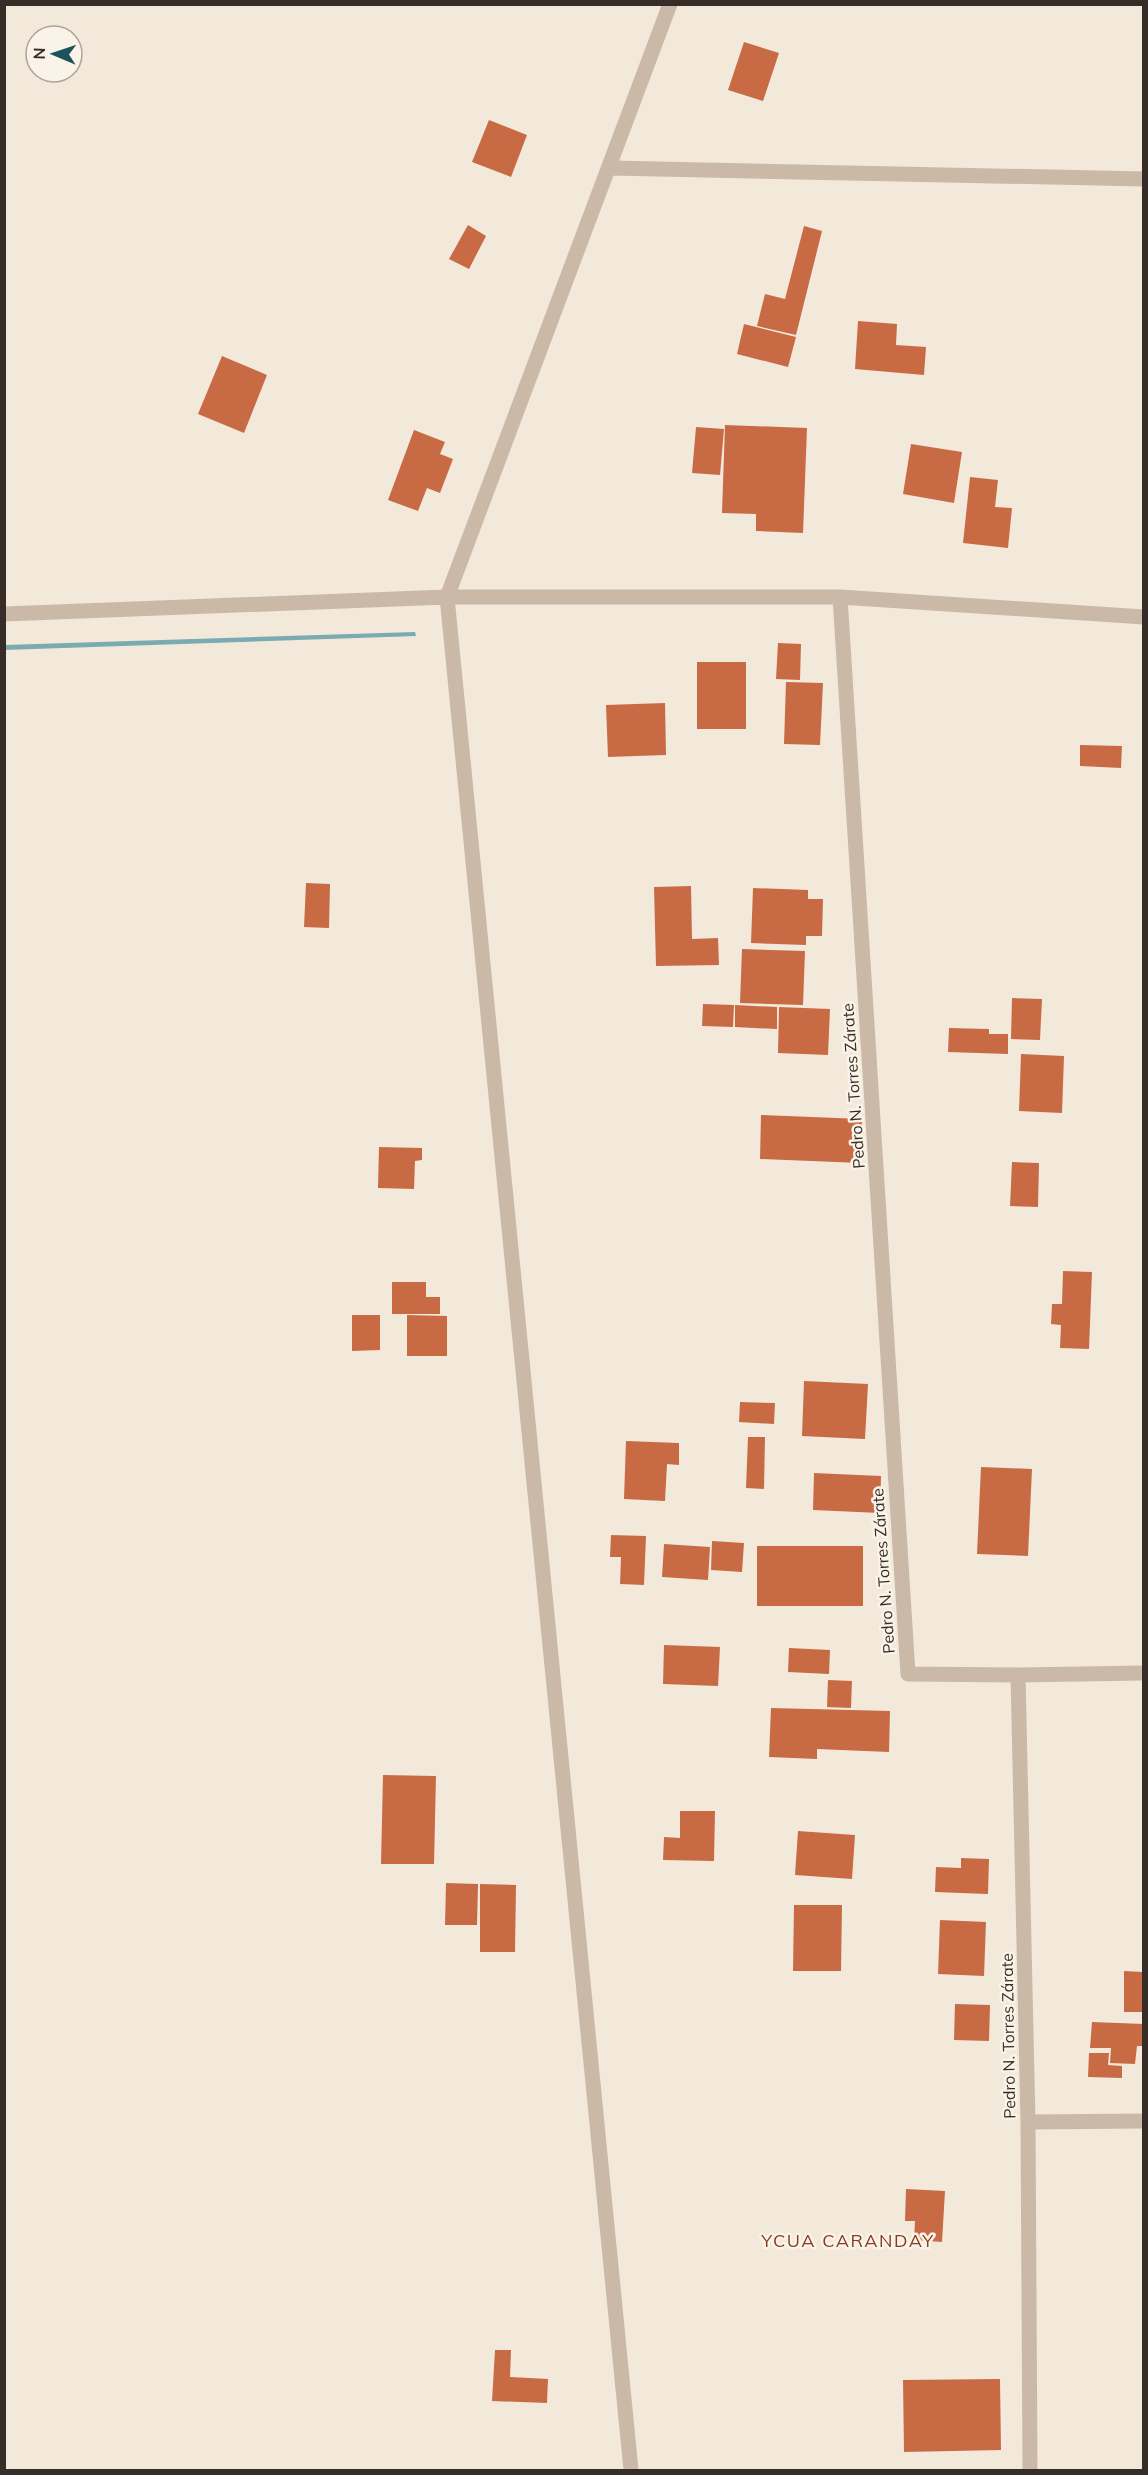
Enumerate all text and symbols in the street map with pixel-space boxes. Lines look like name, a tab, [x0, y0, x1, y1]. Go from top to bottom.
north arrow	[24, 24, 84, 84]
text: N	[29, 47, 49, 60]
street label: Pedro N. Torres Zárate	[837, 1003, 869, 1169]
street label: Pedro N. Torres Zárate	[867, 1488, 899, 1654]
street label: Pedro N. Torres Zárate	[997, 1953, 1019, 2119]
district label: YCUA CARANDAY	[760, 2229, 935, 2252]

